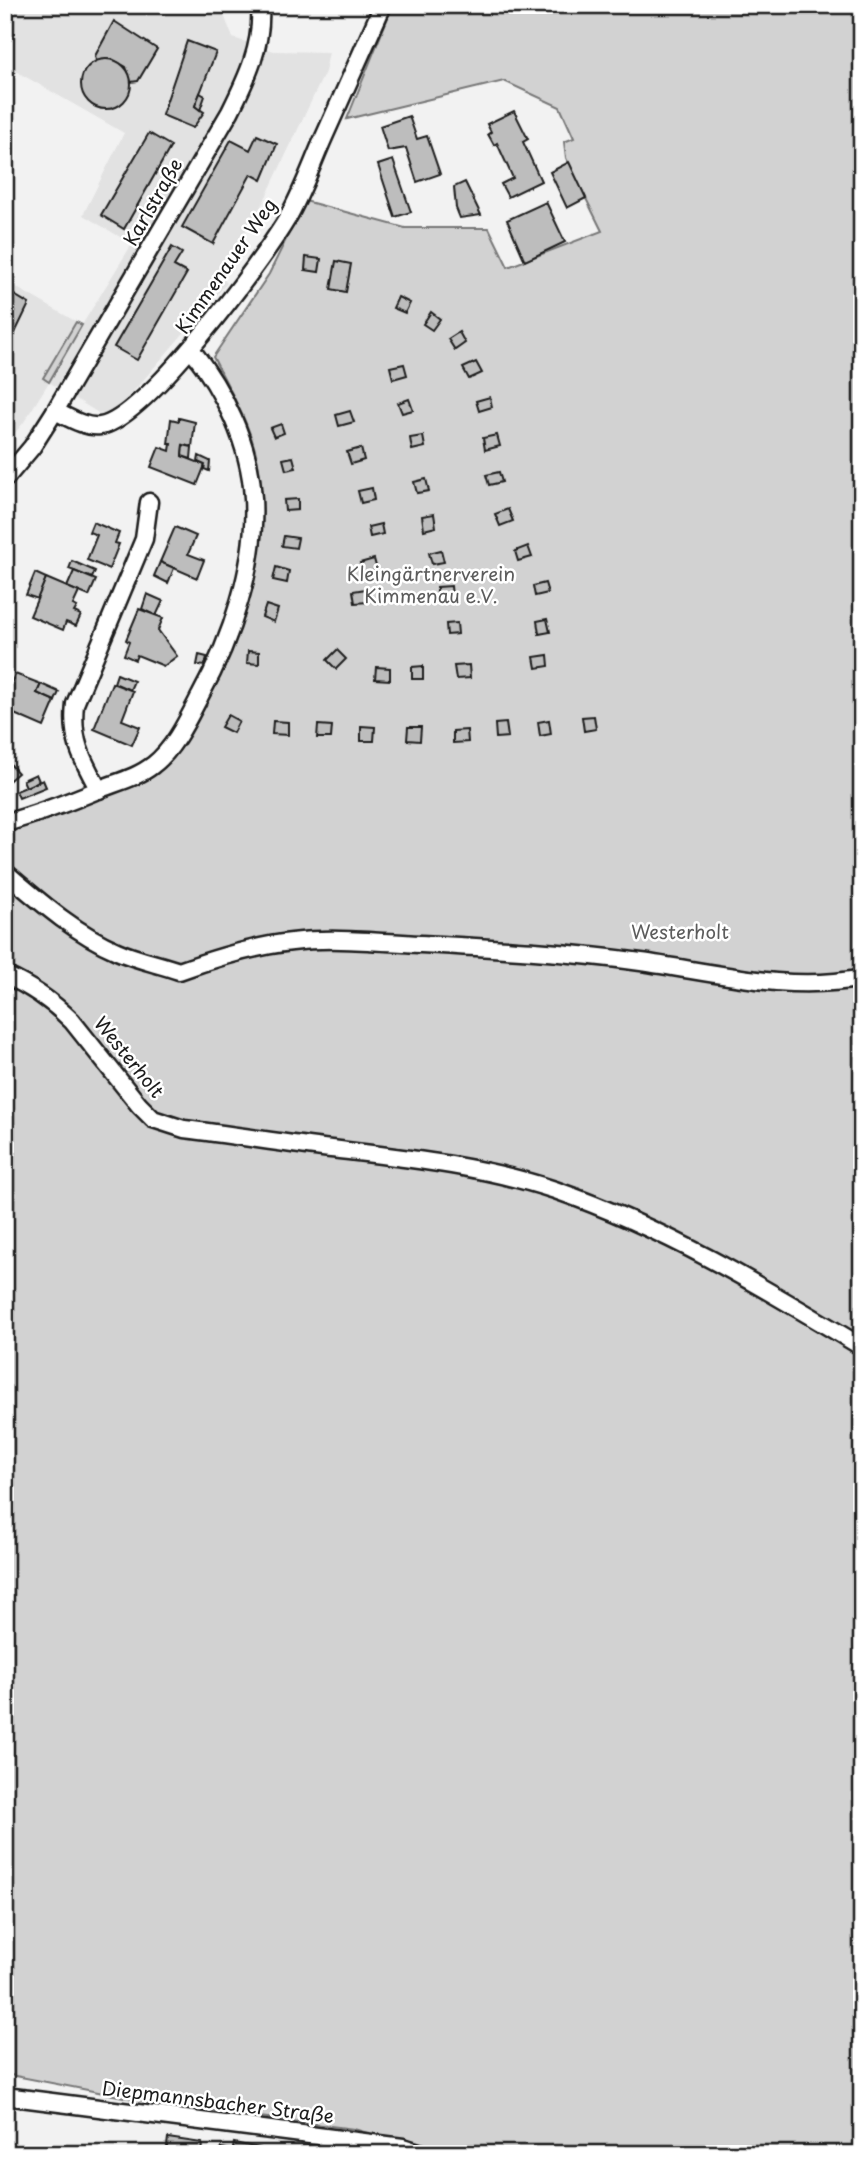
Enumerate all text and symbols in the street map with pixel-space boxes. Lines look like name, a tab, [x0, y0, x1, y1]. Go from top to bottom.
street label: Karlstraße	[116, 152, 189, 251]
street label: Kimmenauer Weg	[168, 192, 283, 339]
park label: Kleingärtnerverein Kimmenau e.V.	[347, 559, 515, 609]
park label: Westerholt	[631, 917, 729, 945]
street label: Westerholt	[88, 1010, 172, 1103]
street label: Diepmannsbacher Straße	[101, 2073, 336, 2129]

